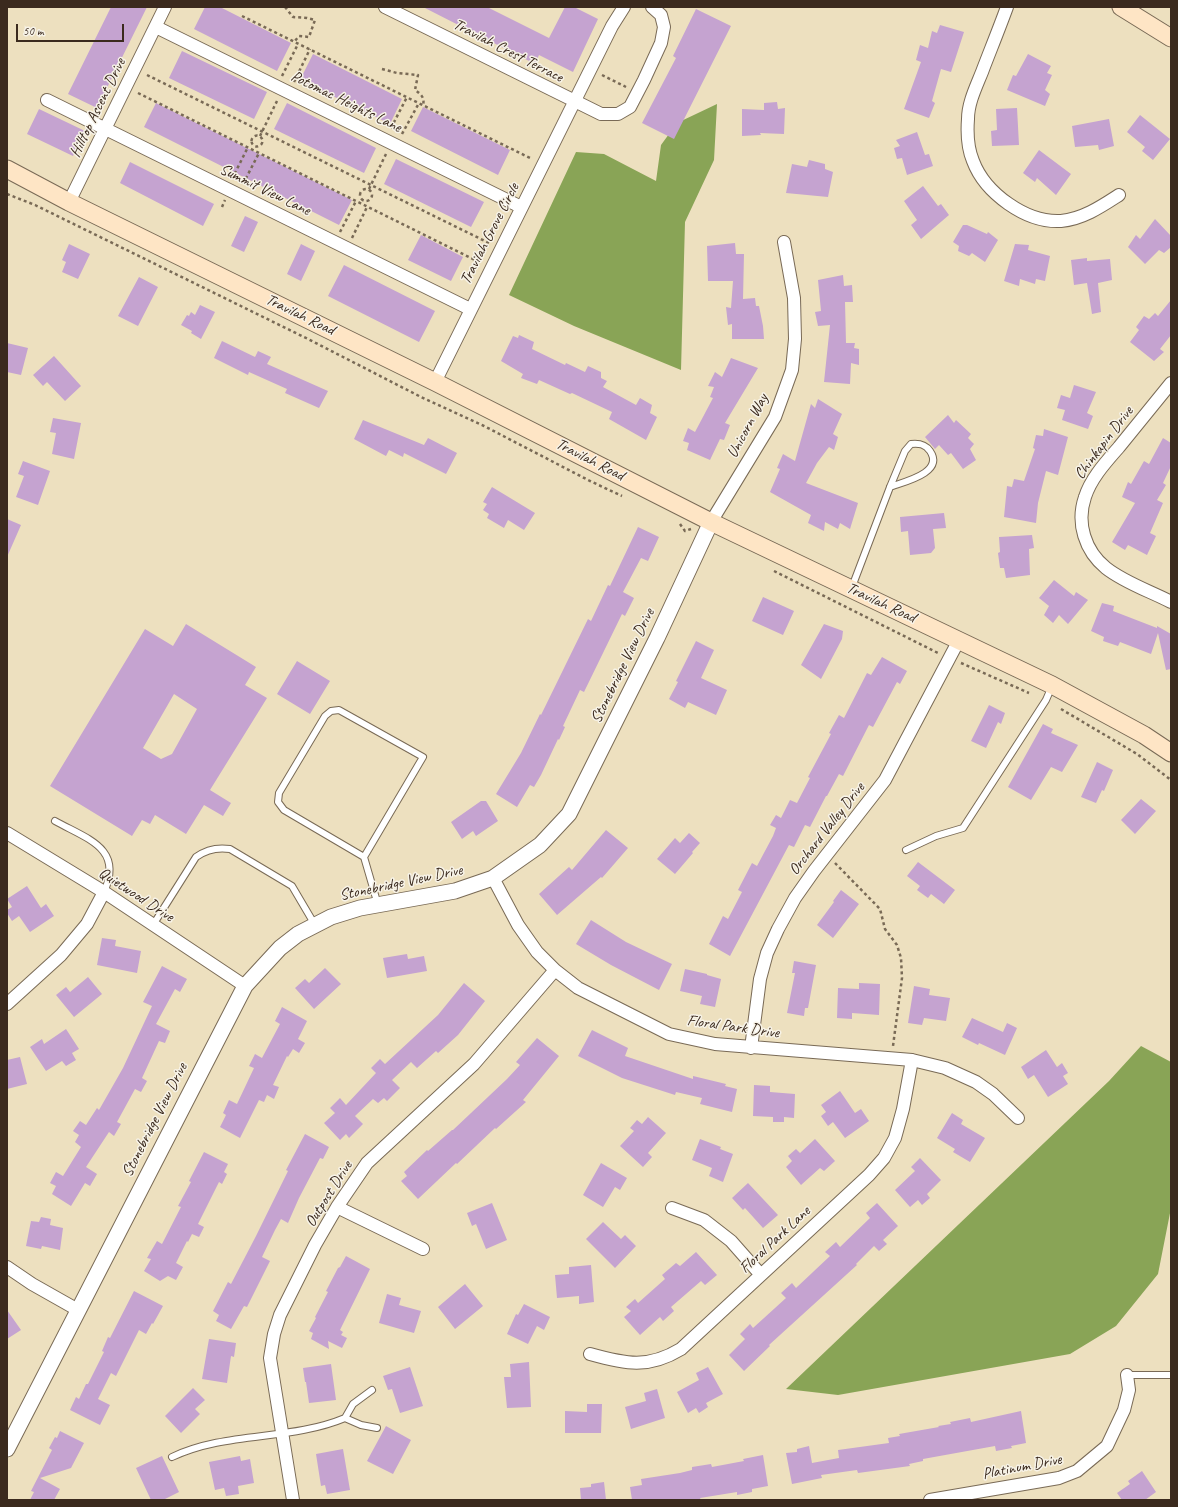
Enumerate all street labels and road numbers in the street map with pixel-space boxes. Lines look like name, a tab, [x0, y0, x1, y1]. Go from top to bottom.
street label: Travilah Crest Terrace	[450, 15, 566, 87]
street label: Hilltop Ascent Drive	[66, 55, 130, 161]
street label: Potomac Heights Lane	[288, 67, 404, 137]
street label: Summit View Lane	[216, 160, 314, 220]
street label: Travilah Grove Circle	[456, 180, 524, 288]
street label: Travilah Road	[262, 290, 338, 340]
street label: Unicorn Way	[723, 391, 773, 461]
street label: Chinkapin Drive	[1070, 403, 1138, 483]
street label: Travilah Road	[553, 435, 627, 485]
street label: Travilah Road	[843, 579, 919, 627]
street label: Stonebridge View Drive	[587, 606, 659, 726]
street label: Orchard Valley Drive	[785, 779, 869, 879]
street label: Stonebridge View Drive	[338, 861, 464, 905]
street label: Quietwood Drive	[95, 864, 177, 926]
street label: Floral Park Drive	[686, 1011, 780, 1043]
street label: Stonebridge View Drive	[118, 1060, 192, 1180]
street label: Outpost Drive	[301, 1157, 357, 1231]
street label: Floral Park Lane	[735, 1202, 815, 1278]
street label: Platinum Drive	[981, 1450, 1063, 1484]

